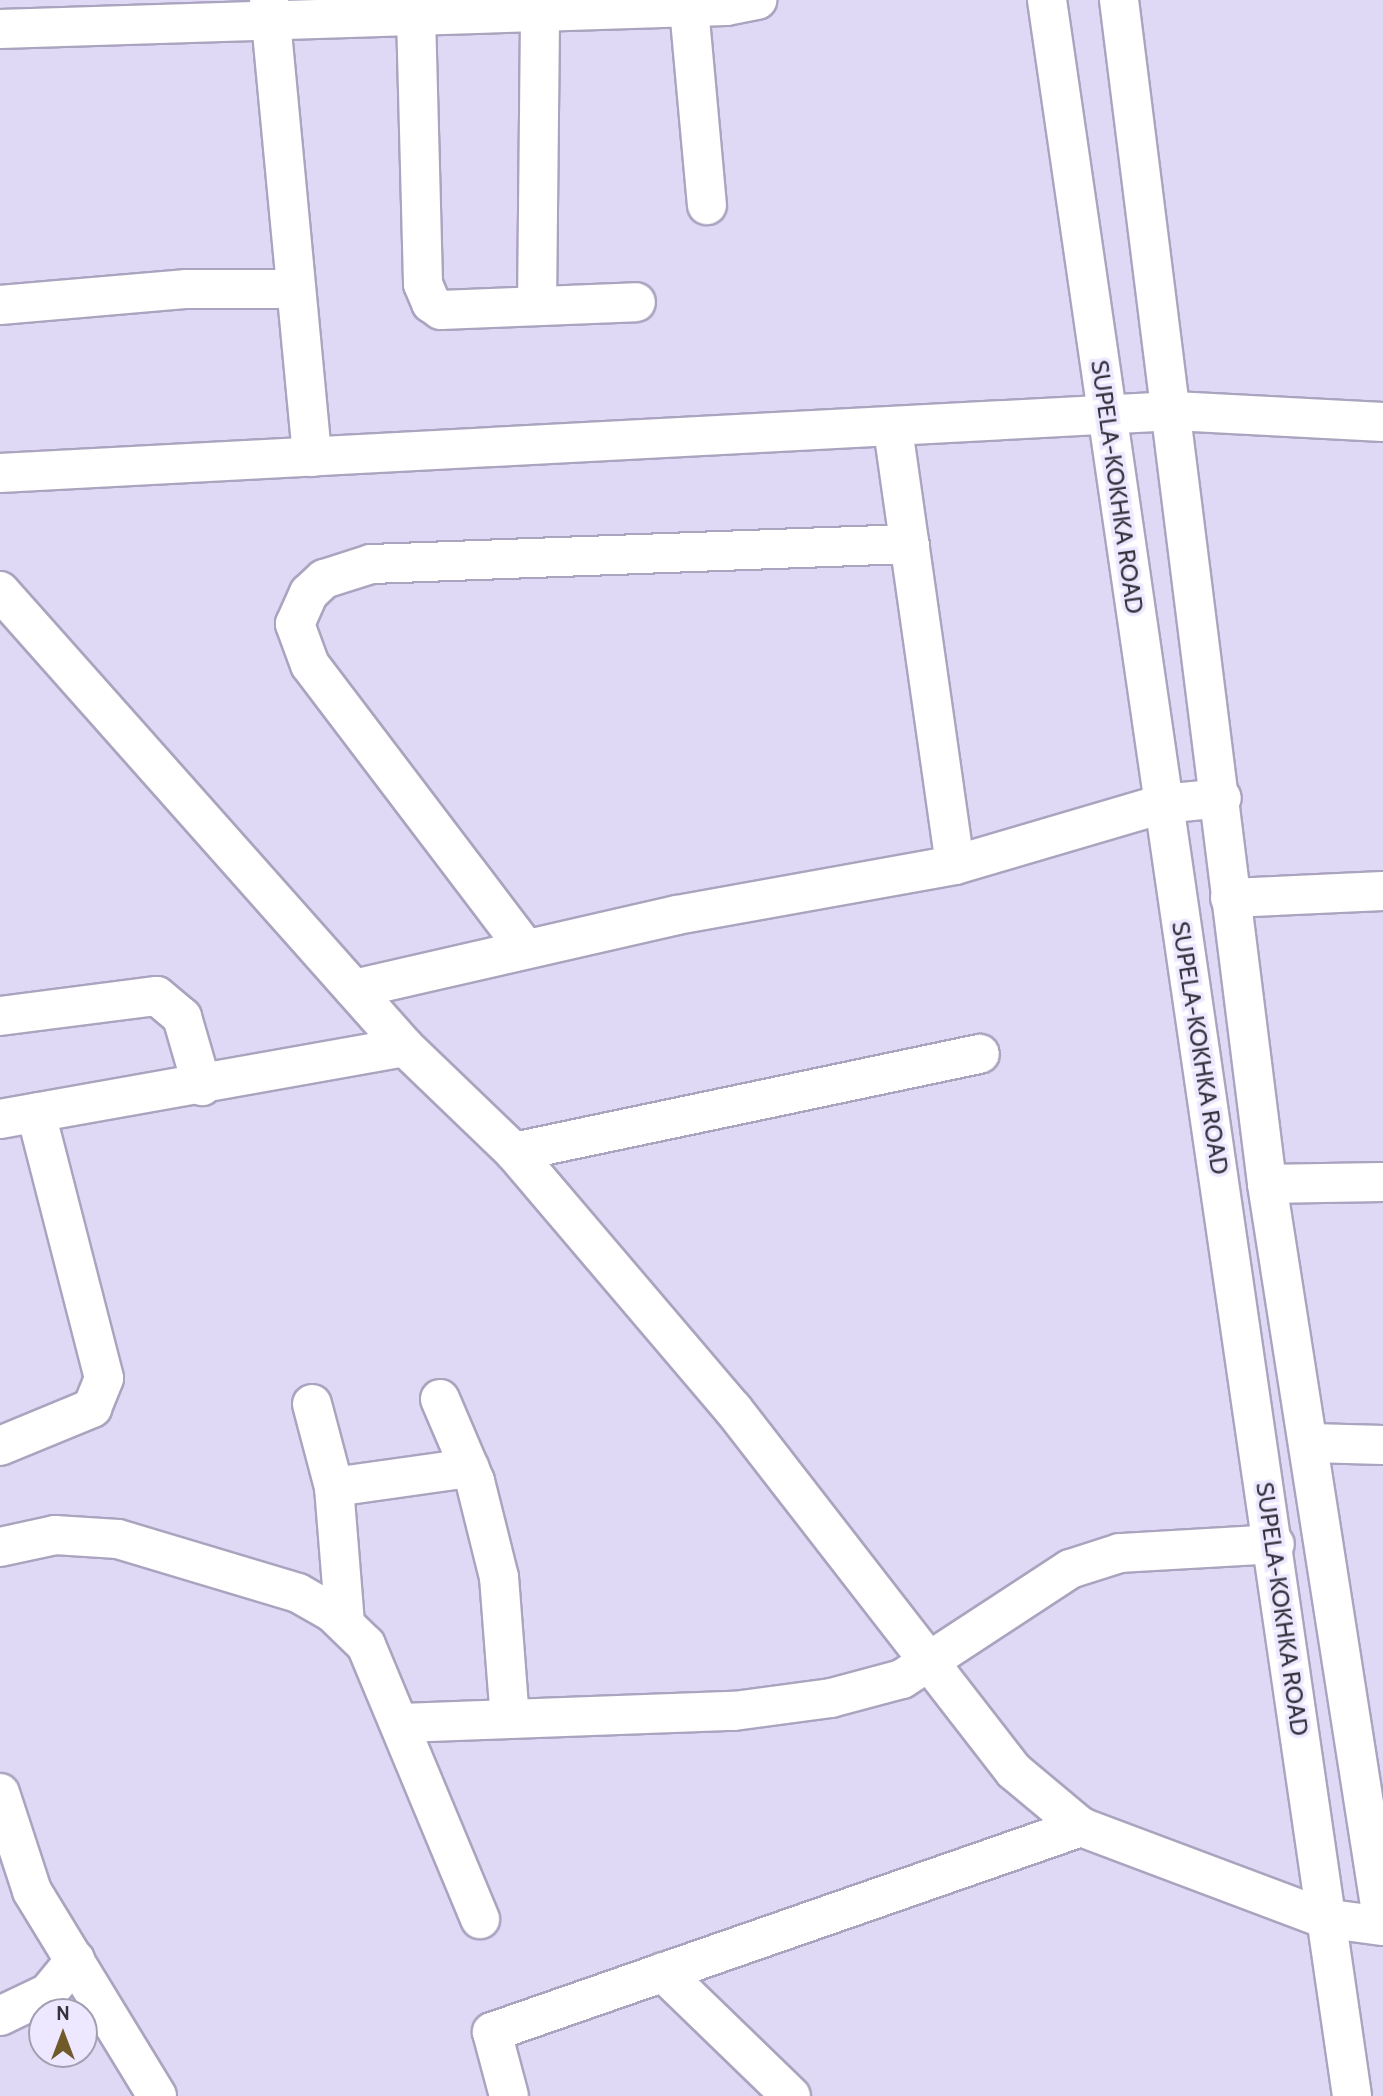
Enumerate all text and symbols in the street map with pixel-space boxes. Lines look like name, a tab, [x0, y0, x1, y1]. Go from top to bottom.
street label: SUPELA-KOKHKA ROAD	[1085, 358, 1149, 616]
street label: SUPELA-KOKHKA ROAD	[1166, 919, 1234, 1177]
street label: SUPELA-KOKHKA ROAD	[1250, 1480, 1314, 1738]
north arrow	[28, 1998, 98, 2068]
text: N	[56, 2002, 70, 2025]

